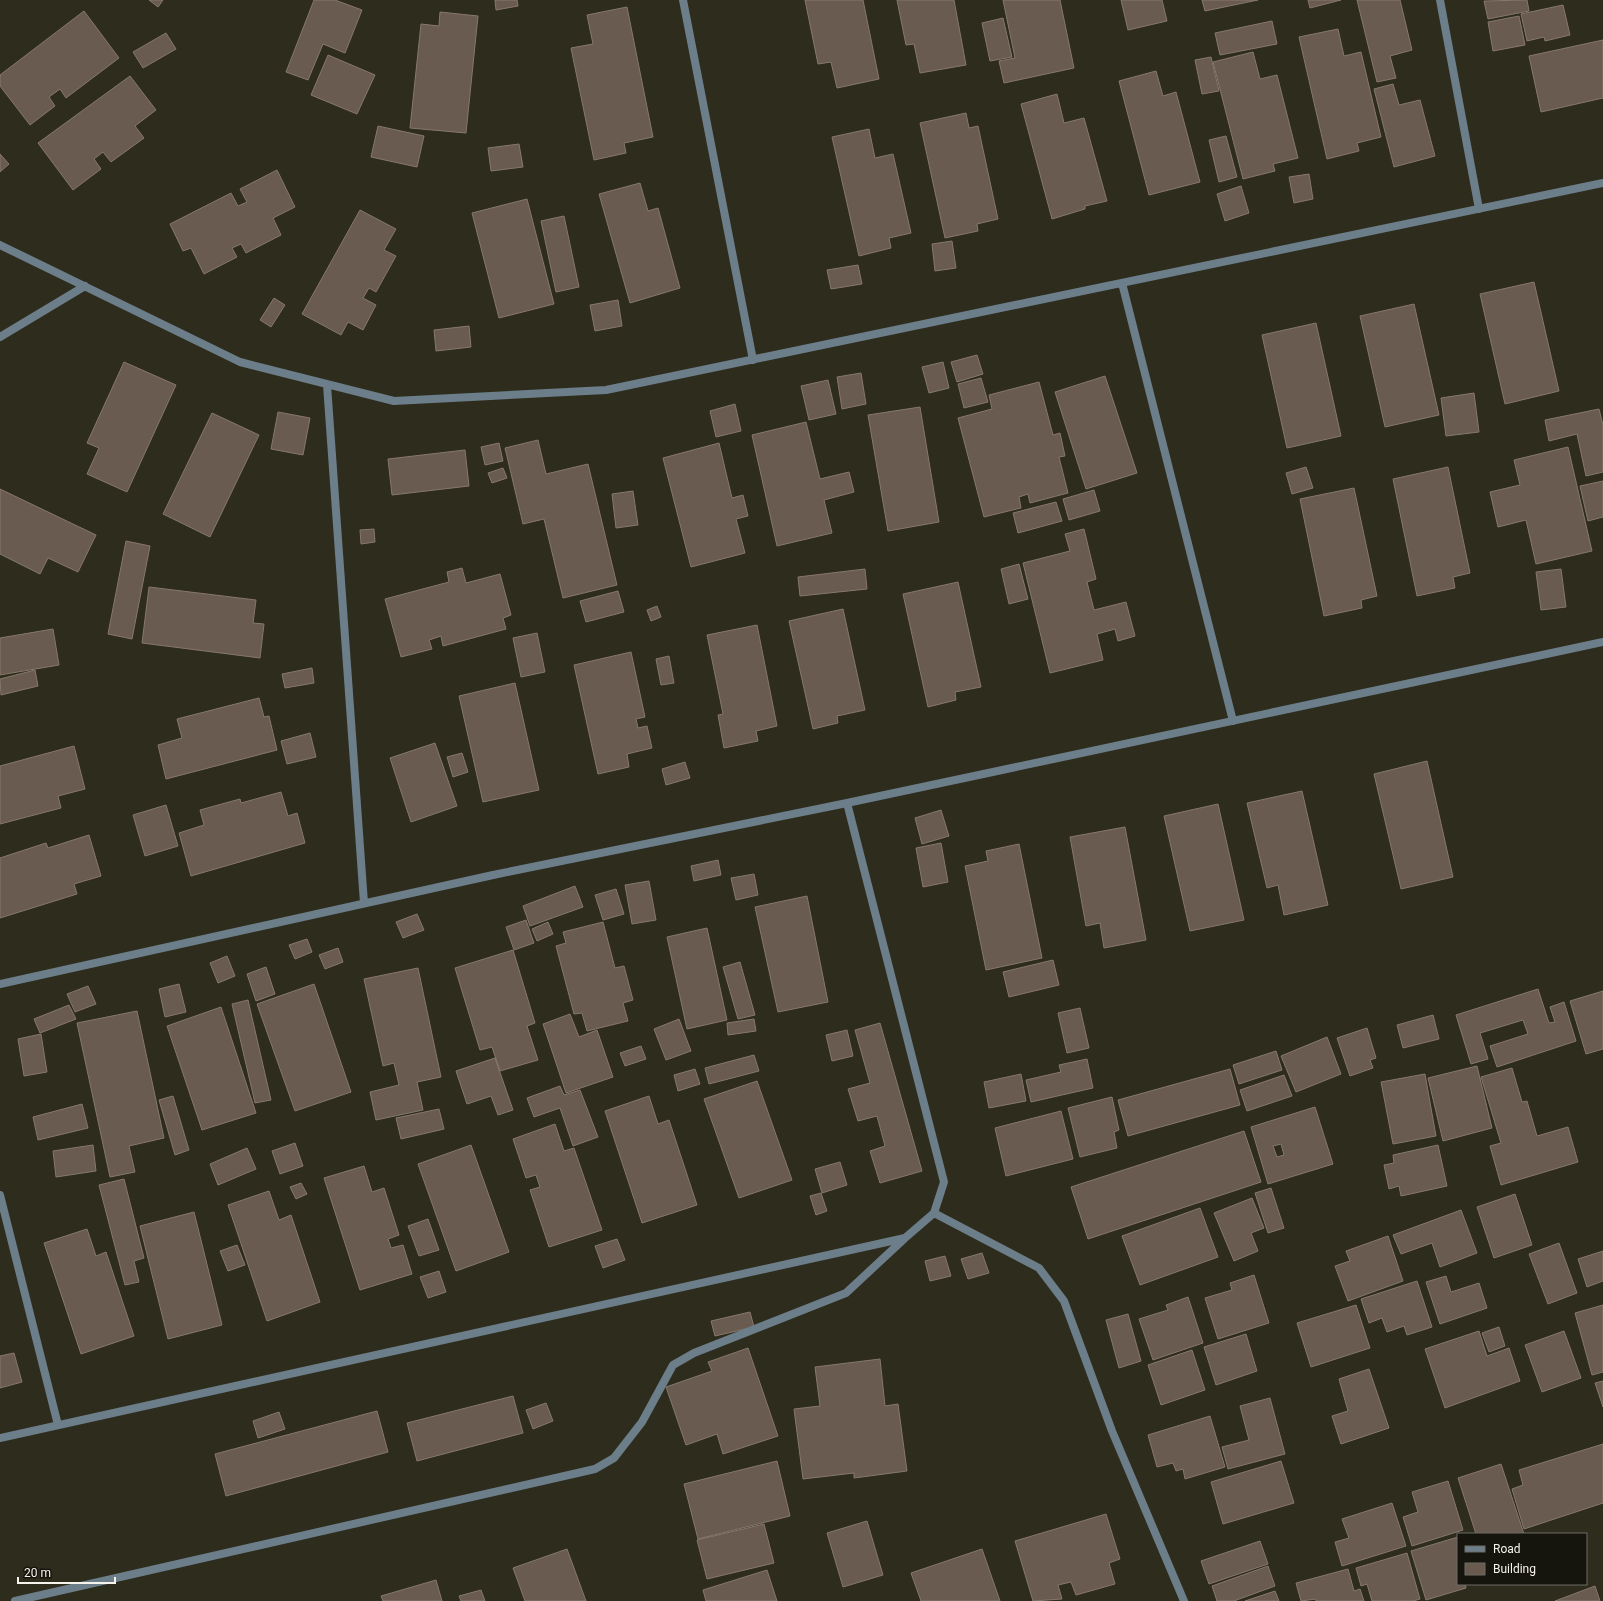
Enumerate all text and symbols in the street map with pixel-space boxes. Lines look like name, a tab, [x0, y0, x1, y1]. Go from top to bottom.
legend	[1457, 1533, 1587, 1585]
text: Road	[1493, 1542, 1521, 1556]
scale bar	[18, 1559, 115, 1585]
text: Building	[1493, 1562, 1536, 1576]
text: 20 m	[24, 1566, 51, 1580]

